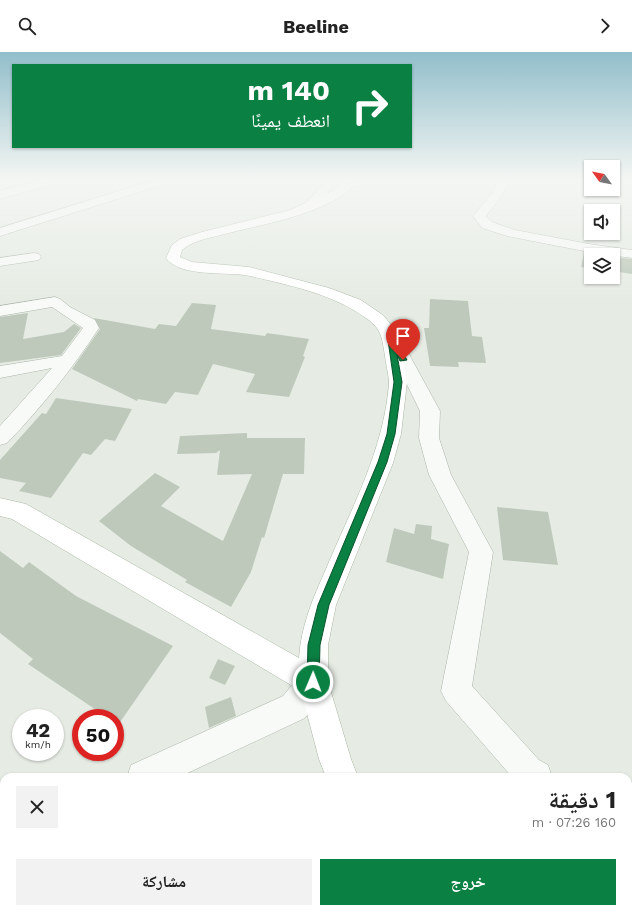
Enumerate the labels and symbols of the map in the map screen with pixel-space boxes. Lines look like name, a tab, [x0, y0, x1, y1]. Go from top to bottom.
north arrow	[584, 160, 620, 196]
pin	[386, 319, 420, 360]
position arrow	[292, 661, 334, 703]
speed limit sign: 50	[72, 709, 124, 761]

